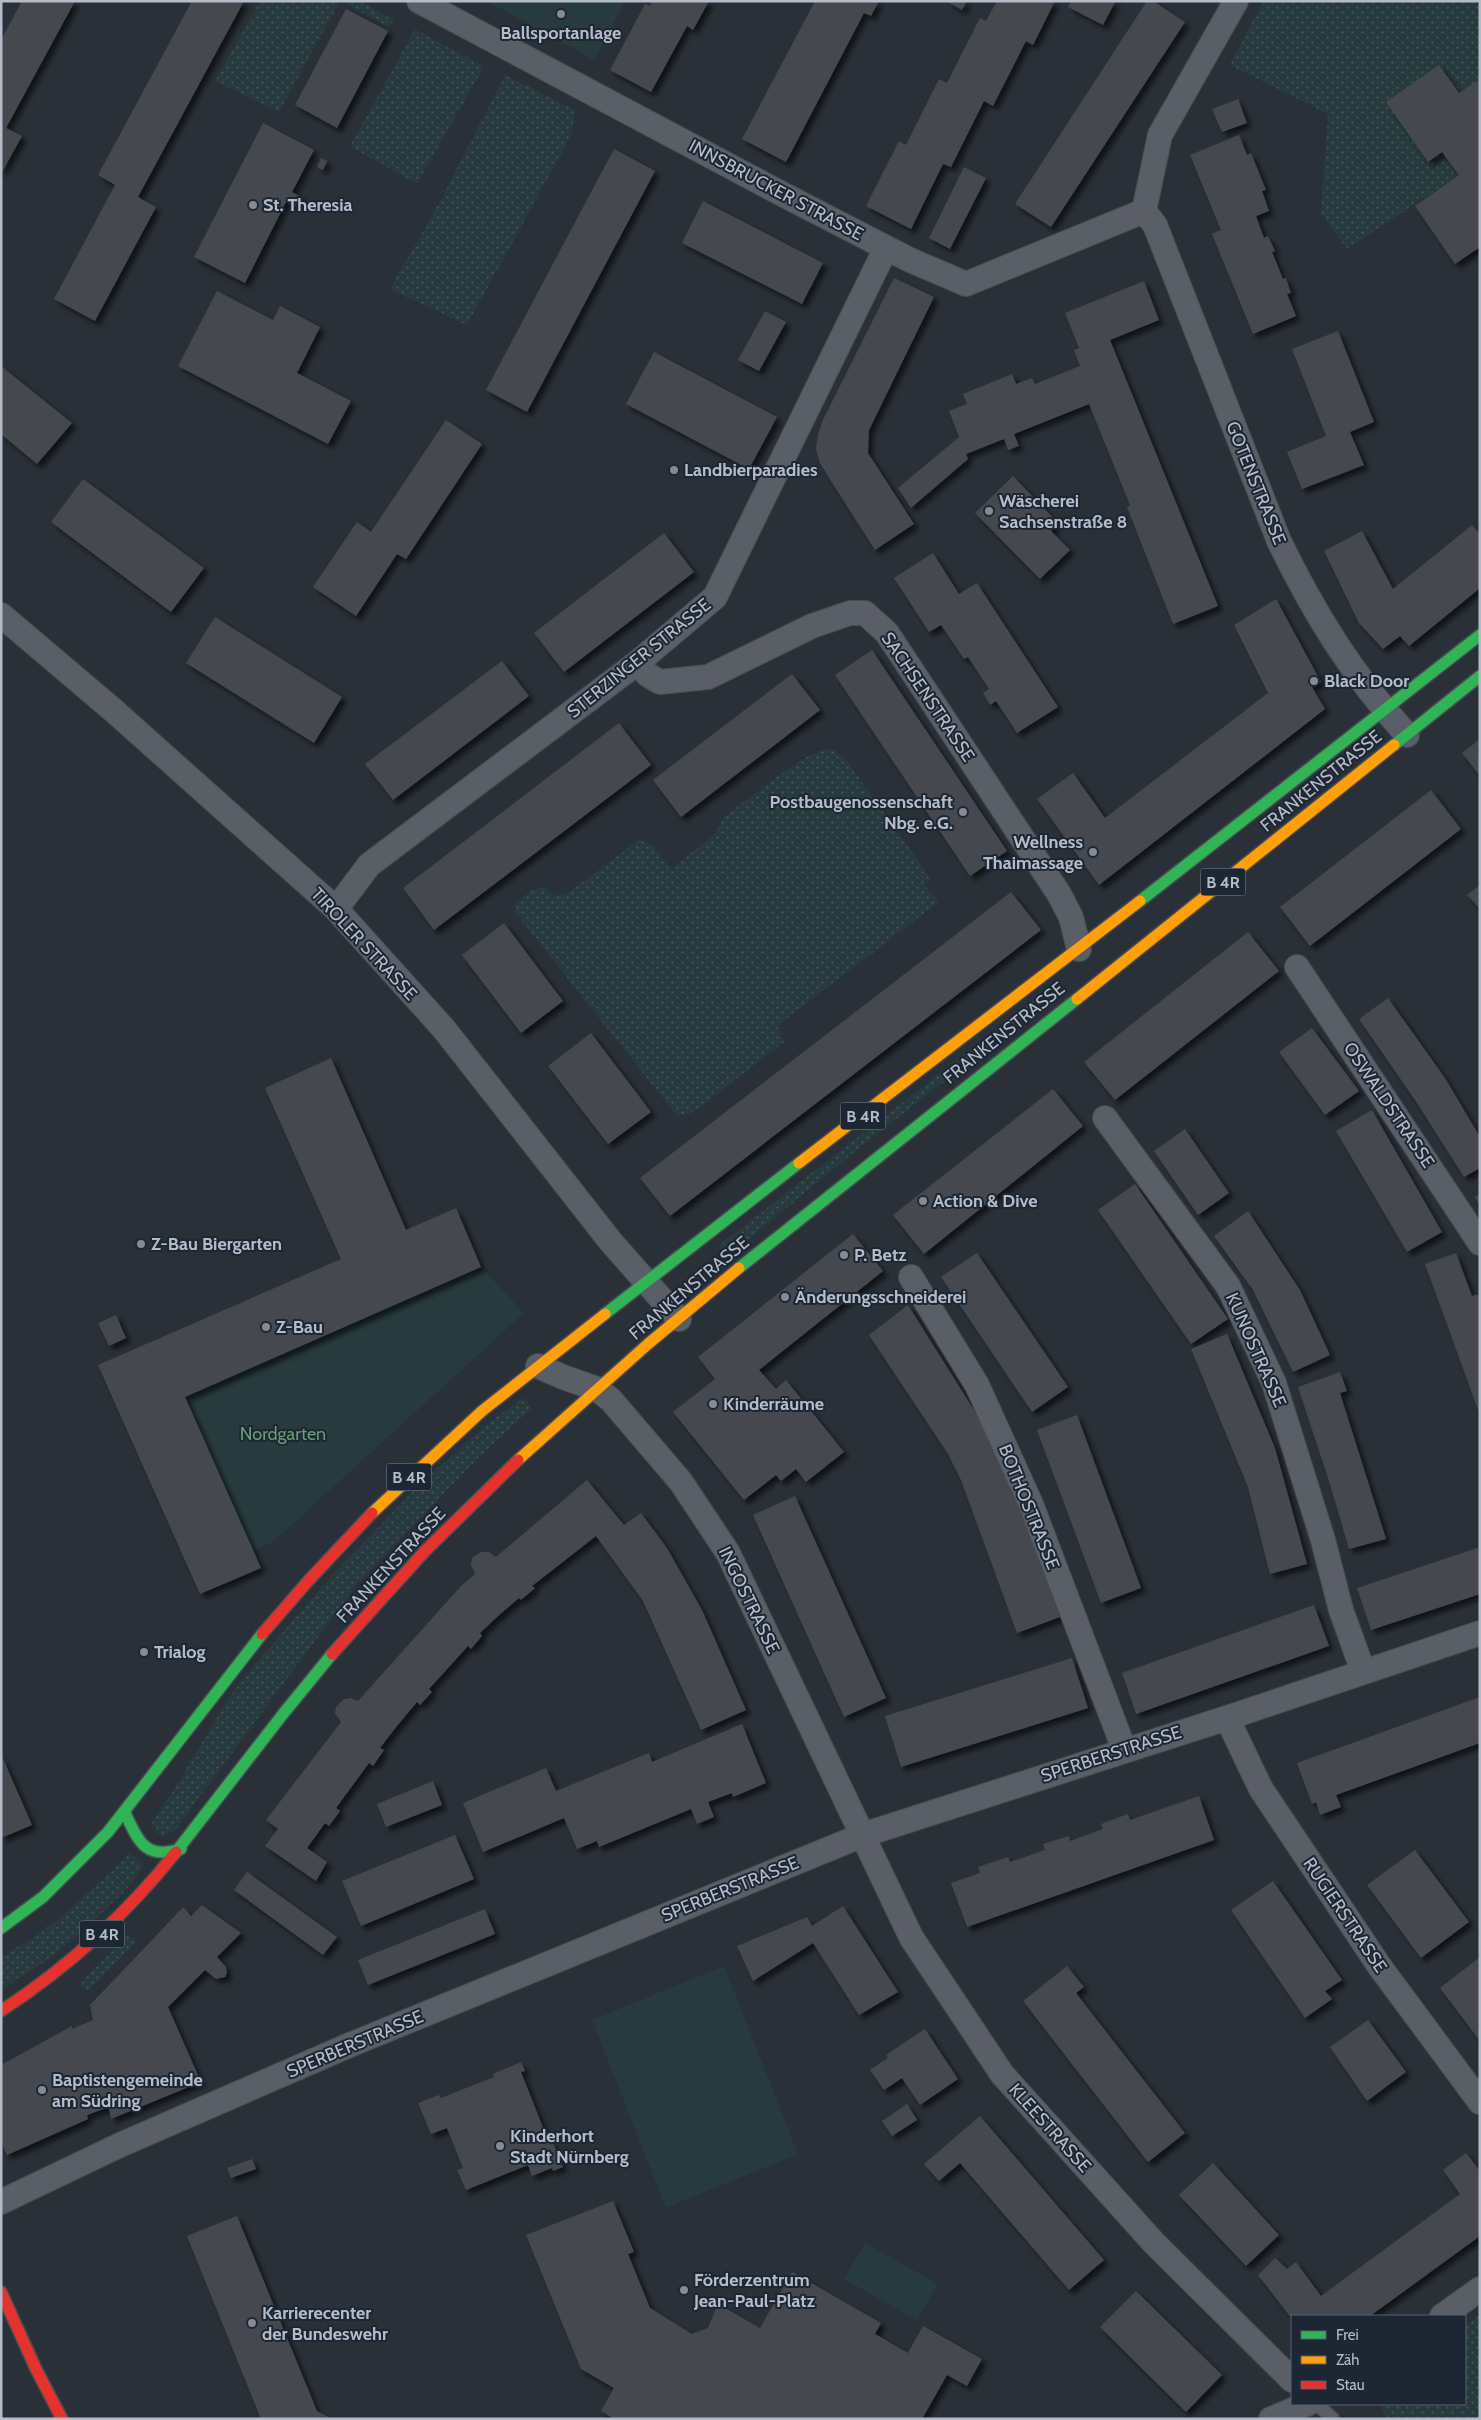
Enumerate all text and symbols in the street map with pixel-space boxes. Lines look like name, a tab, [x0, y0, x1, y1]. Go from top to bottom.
marker: Ballsportanlage	[555, 8, 567, 20]
place label: Ballsportanlage	[501, 22, 621, 44]
street label: INNSBRUCKER STRASSE	[685, 135, 867, 245]
place label: St. Theresia	[263, 194, 353, 216]
marker: St. Theresia	[247, 199, 259, 211]
street label: GOTENSTRASSE	[1221, 418, 1291, 548]
place label: Landbierparadies	[684, 459, 818, 481]
marker: Landbierparadies	[668, 464, 680, 476]
place label: Wäscherei Sachsenstraße 8	[999, 490, 1127, 533]
marker: Wäscherei Sachsenstraße 8	[983, 505, 995, 517]
street label: STERZINGER STRASSE	[563, 593, 715, 723]
street label: SACHSENSTRASSE	[877, 628, 979, 766]
place label: Black Door	[1324, 670, 1409, 692]
marker: Black Door	[1308, 675, 1320, 687]
street label: FRANKENSTRASSE	[1256, 725, 1386, 837]
place label: Postbaugenossenschaft Nbg. e.G.	[770, 791, 953, 834]
marker: Postbaugenossenschaft Nbg. e.G.	[957, 806, 969, 818]
place label: Wellness Thaimassage	[983, 831, 1083, 874]
marker: Wellness Thaimassage	[1087, 846, 1099, 858]
road number: B 4R	[1200, 869, 1246, 896]
street label: TIROLER STRASSE	[306, 883, 422, 1005]
street label: FRANKENSTRASSE	[939, 977, 1069, 1089]
street label: OSWALDSTRASSE	[1339, 1038, 1439, 1172]
road number: B 4R	[840, 1102, 886, 1130]
place label: Action & Dive	[933, 1190, 1038, 1212]
marker: Action & Dive	[917, 1195, 929, 1207]
street label: FRANKENSTRASSE	[625, 1231, 754, 1345]
place label: Z-Bau Biergarten	[151, 1233, 282, 1255]
marker: Z-Bau Biergarten	[135, 1238, 147, 1250]
place label: P. Betz	[854, 1244, 907, 1266]
marker: P. Betz	[838, 1249, 850, 1261]
place label: Änderungsschneiderei	[795, 1286, 966, 1308]
street label: KUNOSTRASSE	[1221, 1289, 1291, 1411]
marker: Änderungsschneiderei	[779, 1291, 791, 1303]
place label: Z-Bau	[276, 1316, 323, 1338]
marker: Z-Bau	[260, 1321, 272, 1333]
place label: Kinderräume	[723, 1393, 824, 1415]
marker: Kinderräume	[707, 1398, 719, 1410]
park label: Nordgarten	[240, 1423, 326, 1445]
street label: BOTHOSTRASSE	[994, 1441, 1064, 1573]
road number: B 4R	[386, 1464, 432, 1490]
street label: FRANKENSTRASSE	[332, 1503, 450, 1627]
street label: INGOSTRASSE	[714, 1543, 784, 1657]
place label: Trialog	[154, 1641, 206, 1663]
marker: Trialog	[138, 1646, 150, 1658]
street label: SPERBERSTRASSE	[1038, 1721, 1184, 1787]
street label: SPERBERSTRASSE	[658, 1851, 802, 1927]
street label: RUGIERSTRASSE	[1298, 1853, 1392, 1977]
road number: B 4R	[80, 1920, 124, 1948]
street label: SPERBERSTRASSE	[283, 2005, 427, 2083]
place label: Baptistengemeinde am Südring	[52, 2069, 203, 2112]
street label: KLEESTRASSE	[1004, 2079, 1096, 2177]
marker: Baptistengemeinde am Südring	[36, 2084, 48, 2096]
place label: Kinderhort Stadt Nürnberg	[510, 2125, 629, 2168]
marker: Kinderhort Stadt Nürnberg	[494, 2140, 506, 2152]
place label: Förderzentrum Jean-Paul-Platz	[693, 2269, 815, 2312]
marker: Förderzentrum Jean-Paul-Platz	[678, 2284, 690, 2296]
place label: Karrierecenter der Bundeswehr	[262, 2302, 388, 2345]
legend	[1291, 2315, 1466, 2405]
marker: Karrierecenter der Bundeswehr	[246, 2317, 258, 2329]
text: Frei	[1336, 2326, 1359, 2344]
text: Zäh	[1336, 2351, 1359, 2369]
text: Stau	[1336, 2376, 1365, 2394]

